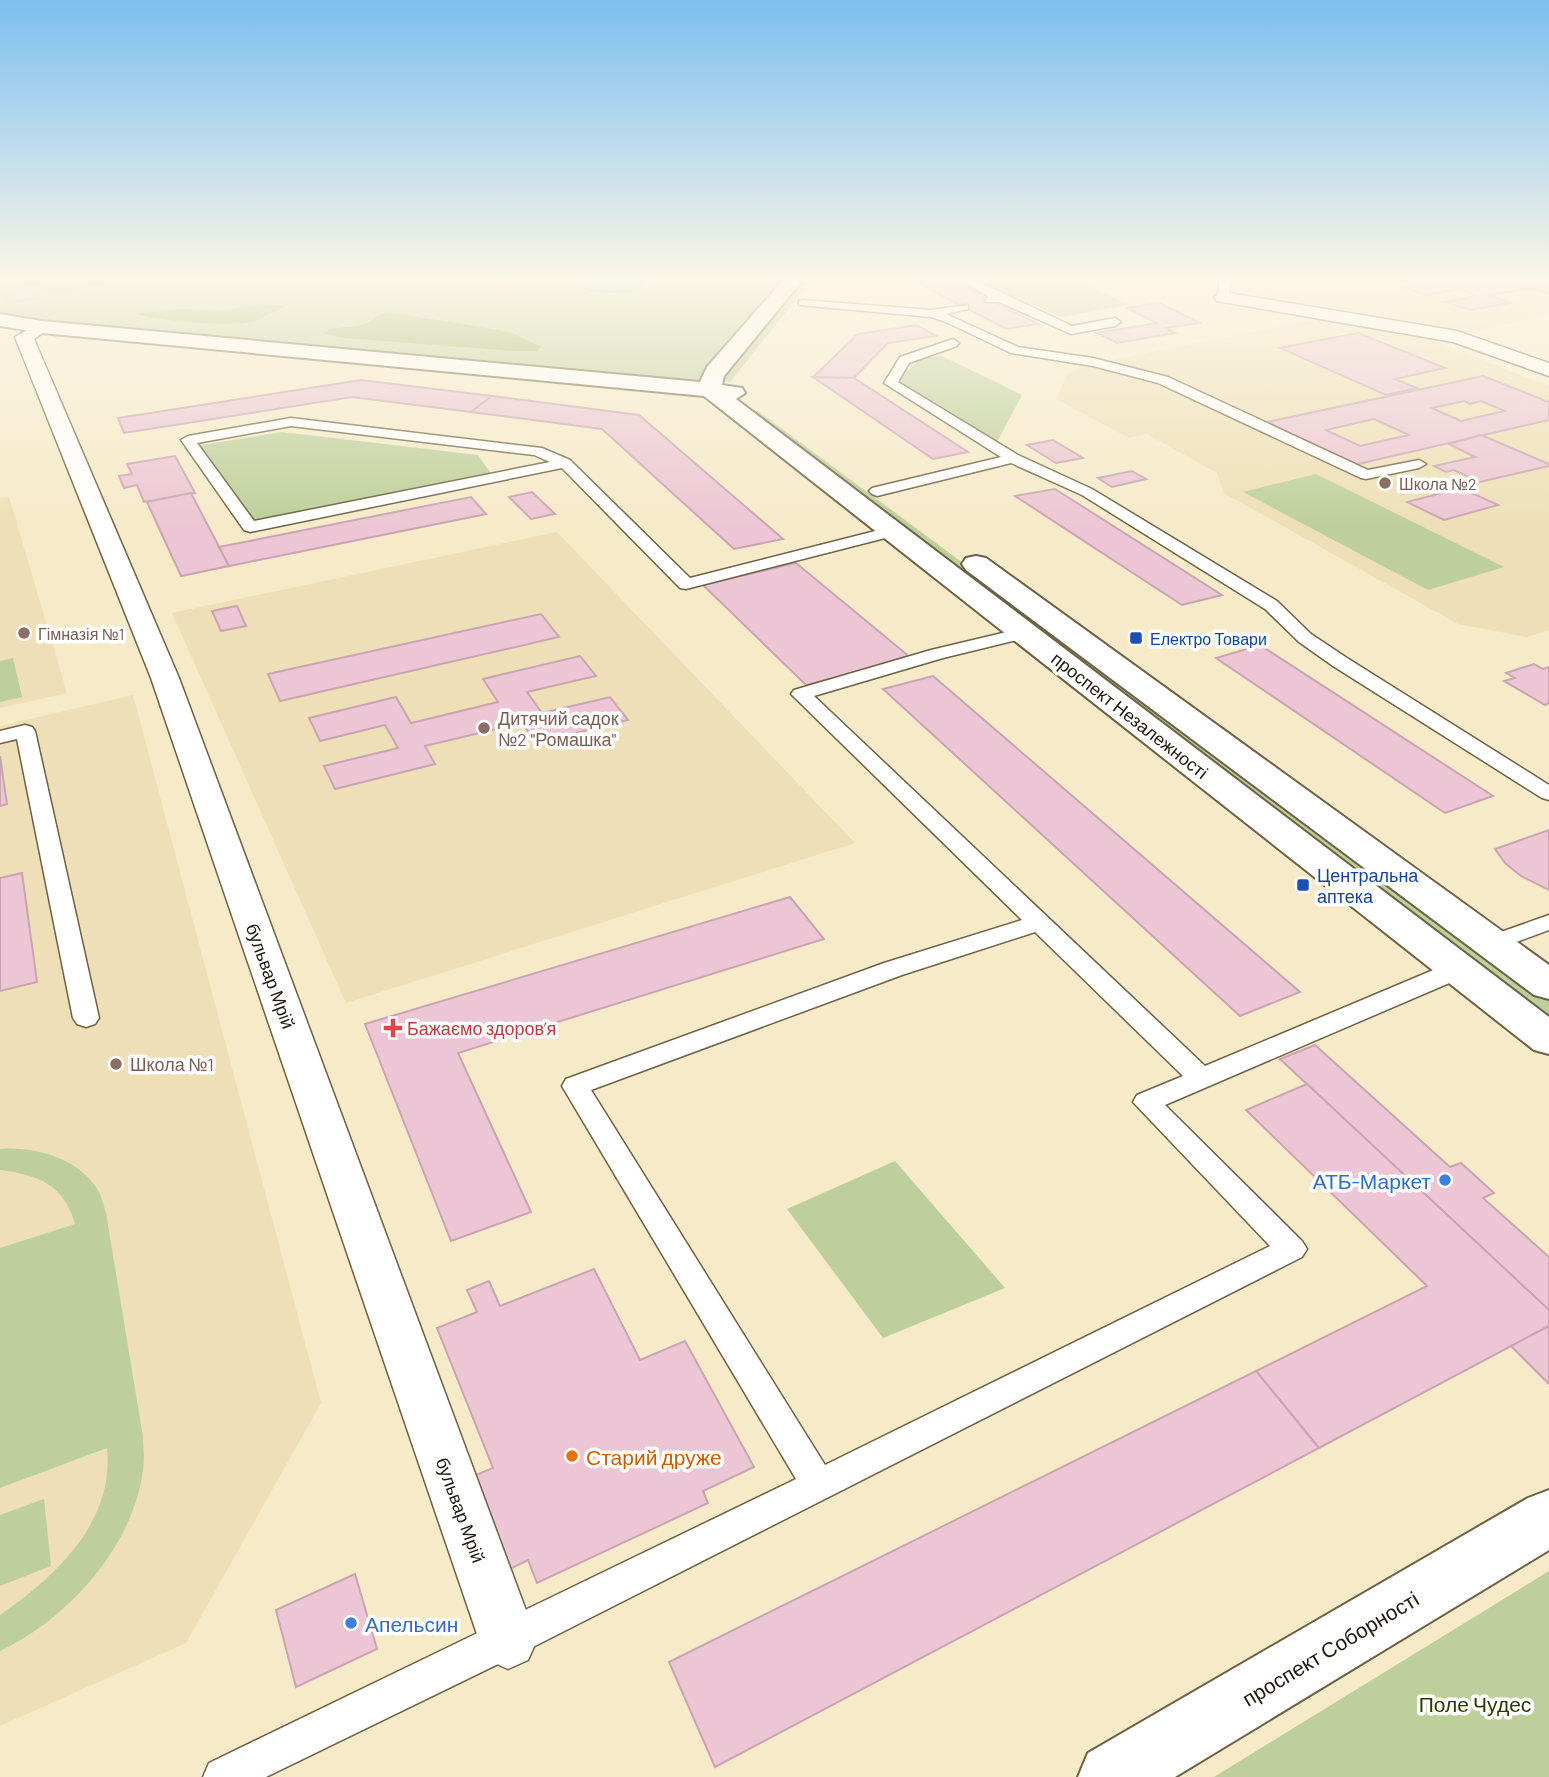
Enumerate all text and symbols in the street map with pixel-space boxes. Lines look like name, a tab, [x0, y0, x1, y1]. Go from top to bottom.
place label: Школа №2	[1399, 474, 1477, 493]
marker: Школа №2	[1377, 475, 1393, 491]
place label: Гімназія №1	[38, 624, 124, 643]
marker: Гімназія №1	[16, 625, 32, 641]
place label: Електро Товари	[1150, 629, 1267, 648]
marker: Електро Товари	[1128, 630, 1144, 646]
street label: проспект Незалежності	[1047, 647, 1213, 783]
place label: Дитячий садок №2 "Ромашка"	[498, 707, 619, 750]
marker: Дитячий садок №2 "Ромашка"	[476, 720, 492, 736]
place label: Центральна аптека	[1317, 864, 1419, 907]
marker: Центральна аптека	[1295, 877, 1311, 893]
street label: бульвар Мрій	[242, 920, 300, 1032]
place label: Бажаємо здоровʼя	[407, 1017, 556, 1039]
marker: Бажаємо здоровʼя	[385, 1020, 401, 1036]
place label: Школа №1	[130, 1053, 214, 1075]
marker: Школа №1	[108, 1056, 124, 1072]
place label: АТБ-Маркет	[1313, 1168, 1431, 1193]
marker: АТБ-Маркет	[1437, 1172, 1453, 1188]
place label: Старий друже	[586, 1444, 722, 1469]
marker: Старий друже	[564, 1448, 580, 1464]
street label: бульвар Мрій	[432, 1454, 490, 1566]
street label: проспект Соборності	[1237, 1585, 1423, 1711]
place label: Апельсин	[365, 1611, 458, 1636]
marker: Апельсин	[343, 1615, 359, 1631]
park label: Поле Чудес	[1419, 1691, 1531, 1716]

